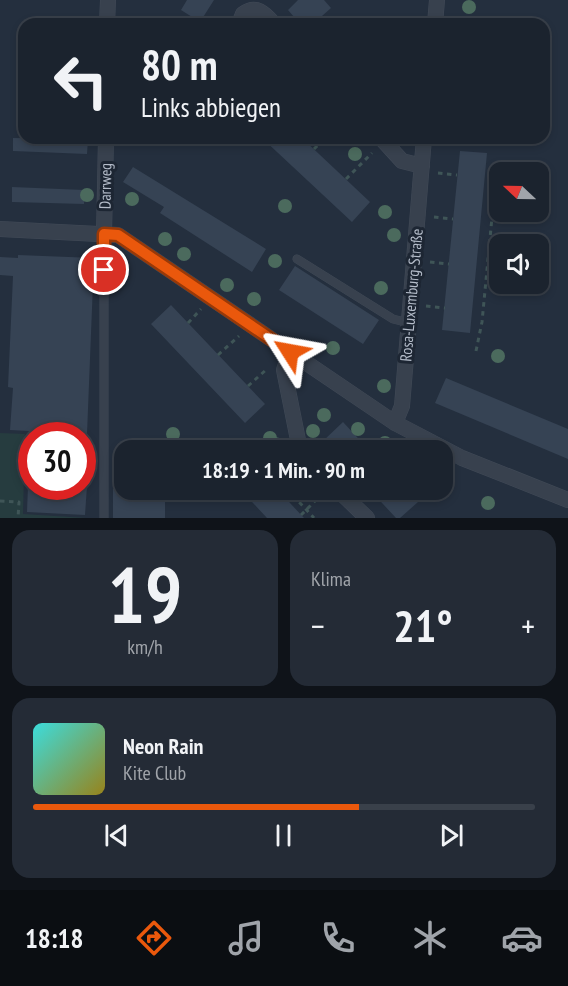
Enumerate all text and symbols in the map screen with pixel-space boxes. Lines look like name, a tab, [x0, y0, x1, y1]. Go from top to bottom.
text: 80 m	[141, 37, 218, 92]
icon: left	[42, 42, 120, 120]
text: Links abbiegen	[141, 90, 281, 124]
north arrow	[489, 162, 549, 222]
map controls	[489, 162, 549, 294]
street label: Darrweg	[95, 163, 115, 209]
street label: Rosa-Luxemburg-Straße	[395, 228, 427, 362]
button: sound	[489, 234, 549, 294]
pin	[78, 244, 129, 295]
icon: arrive	[87, 253, 120, 286]
position arrow	[258, 320, 322, 384]
speed limit sign: 30	[18, 422, 96, 500]
text: 18:19 · 1 Min. · 90 m	[202, 456, 365, 484]
text: 19	[108, 544, 182, 645]
text: Klima	[311, 566, 351, 592]
text: 21°	[393, 596, 453, 654]
text: −	[311, 604, 325, 647]
text: +	[521, 604, 535, 647]
text: km/h	[127, 634, 163, 660]
text: Neon Rain	[123, 732, 203, 760]
text: Kite Club	[123, 760, 186, 786]
icon: previous	[100, 819, 133, 852]
icon: pause	[267, 819, 300, 852]
icon: next	[435, 819, 468, 852]
icon: directions	[133, 917, 175, 959]
icon: music	[225, 917, 267, 959]
icon: phone	[317, 917, 359, 959]
icon: climate	[409, 917, 451, 959]
icon: car	[501, 917, 543, 959]
text: 18:18	[25, 921, 83, 955]

